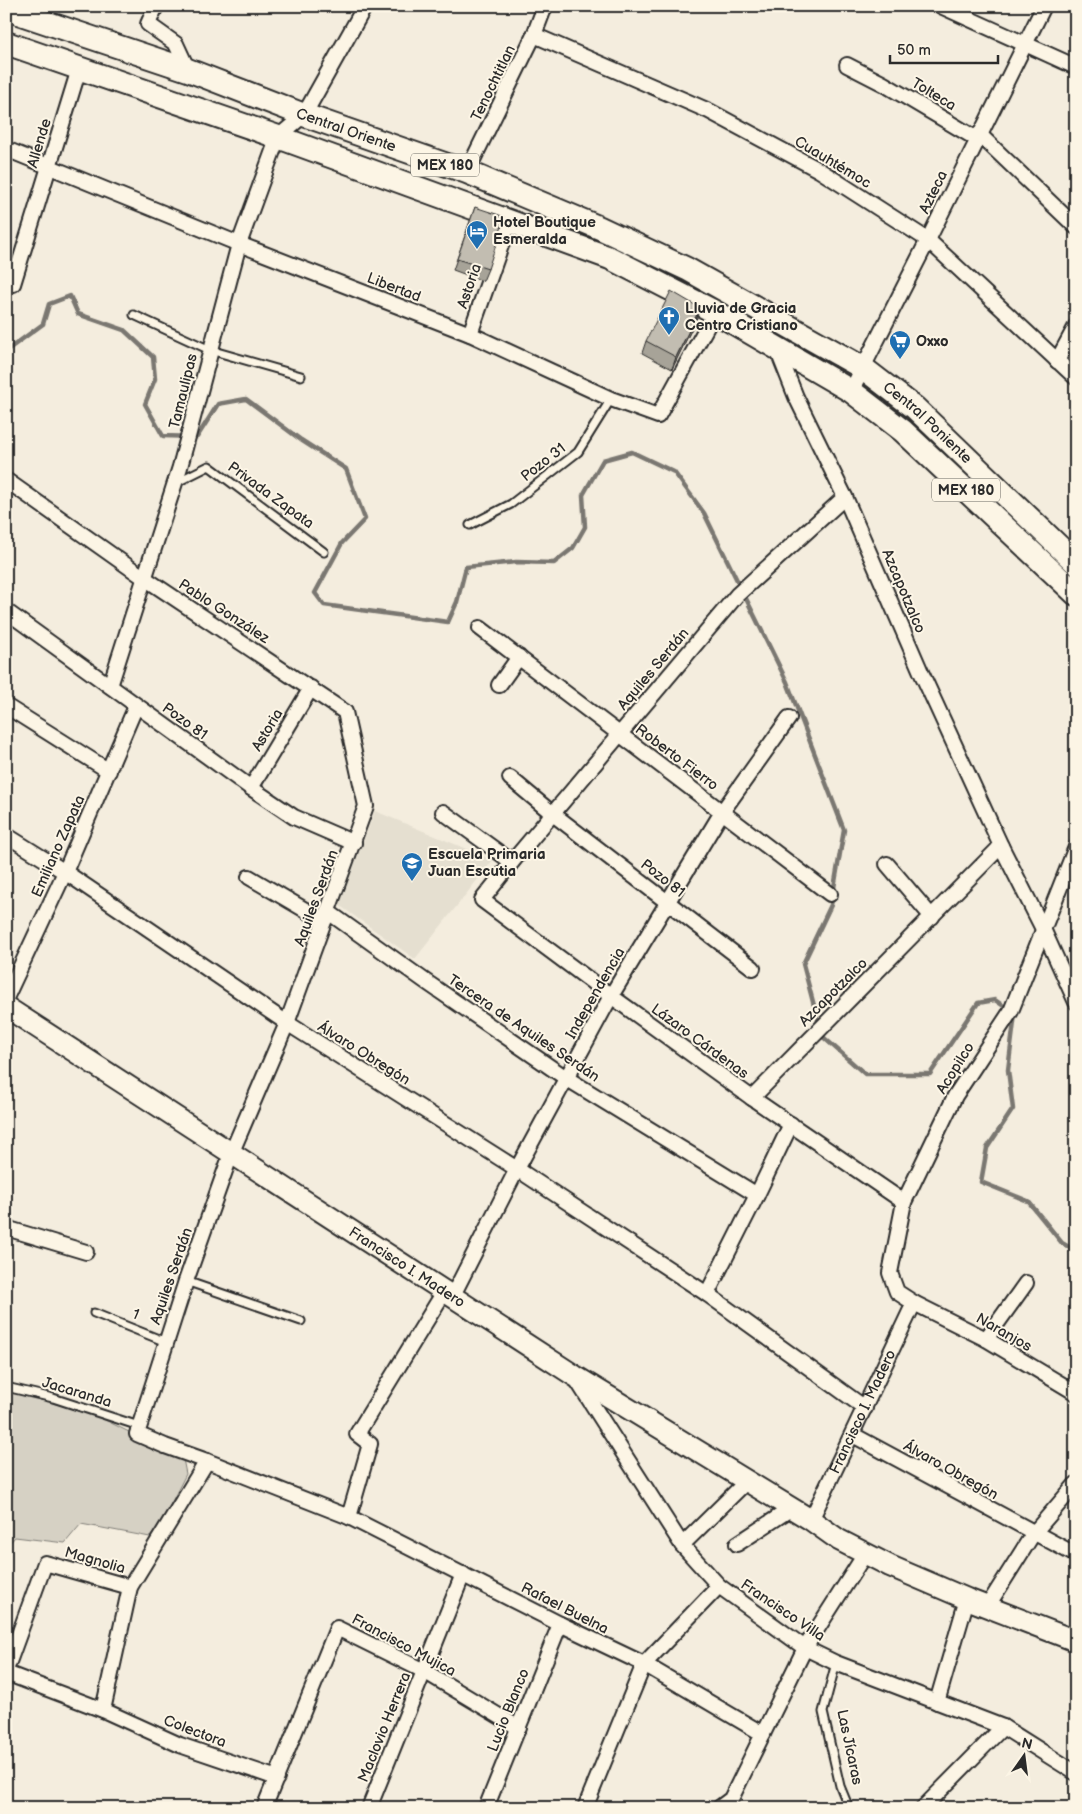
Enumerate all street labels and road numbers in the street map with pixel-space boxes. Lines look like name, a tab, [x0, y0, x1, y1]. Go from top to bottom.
street label: Tenochtitlan	[467, 42, 520, 124]
street label: Tolteca	[908, 74, 960, 115]
street label: Central Oriente	[293, 104, 399, 156]
street label: Allende	[23, 116, 56, 170]
street label: Cuauhtémoc	[791, 132, 875, 193]
road number: MEX 180	[411, 154, 479, 176]
street label: Azteca	[915, 167, 952, 217]
street label: Astoria	[453, 261, 486, 311]
street label: Libertad	[364, 269, 424, 306]
street label: Tamaulipas	[165, 351, 202, 431]
street label: Central Poniente	[879, 378, 976, 468]
street label: Pozo 31	[517, 439, 570, 486]
street label: Privada Zapata	[224, 458, 318, 533]
road number: MEX 180	[932, 478, 1000, 502]
street label: Azcapotzalco	[877, 546, 930, 636]
street label: Pablo González	[175, 575, 273, 648]
street label: Aquiles Serdán	[614, 624, 693, 714]
street label: Pozo 81	[158, 699, 211, 744]
street label: Astoria	[247, 706, 287, 755]
street label: Roberto Fierro	[631, 720, 722, 795]
street label: Emiliano Zapata	[27, 792, 89, 900]
street label: Aquiles Serdán	[290, 847, 343, 949]
street label: Pozo 81	[637, 855, 689, 902]
street label: Independencia	[562, 944, 629, 1042]
street label: Azcapotzalco	[795, 954, 872, 1031]
street label: Tercera de Aquiles Serdán	[444, 971, 603, 1086]
street label: Lázaro Cárdenas	[647, 1000, 753, 1084]
street label: Álvaro Obregón	[314, 1017, 413, 1089]
street label: Acopilco	[932, 1039, 979, 1098]
street label: Francisco I. Madero	[345, 1223, 469, 1312]
street label: Aquiles Serdán	[146, 1225, 197, 1327]
street label: 1	[129, 1305, 142, 1324]
street label: Naranjos	[972, 1309, 1036, 1356]
street label: Francisco I. Madero	[825, 1347, 900, 1477]
street label: Jacaranda	[40, 1373, 114, 1412]
street label: Álvaro Obregón	[900, 1437, 1001, 1504]
street label: Magnolia	[62, 1543, 127, 1578]
street label: Francisco Villa	[737, 1575, 829, 1646]
street label: Rafael Buelna	[518, 1578, 612, 1639]
street label: Francisco Mujica	[348, 1610, 459, 1681]
street label: Lucio Blanco	[483, 1666, 534, 1755]
street label: Maclovio Herrera	[354, 1669, 415, 1785]
street label: Las Jícaras	[832, 1708, 867, 1787]
street label: Colectora	[161, 1711, 229, 1752]

